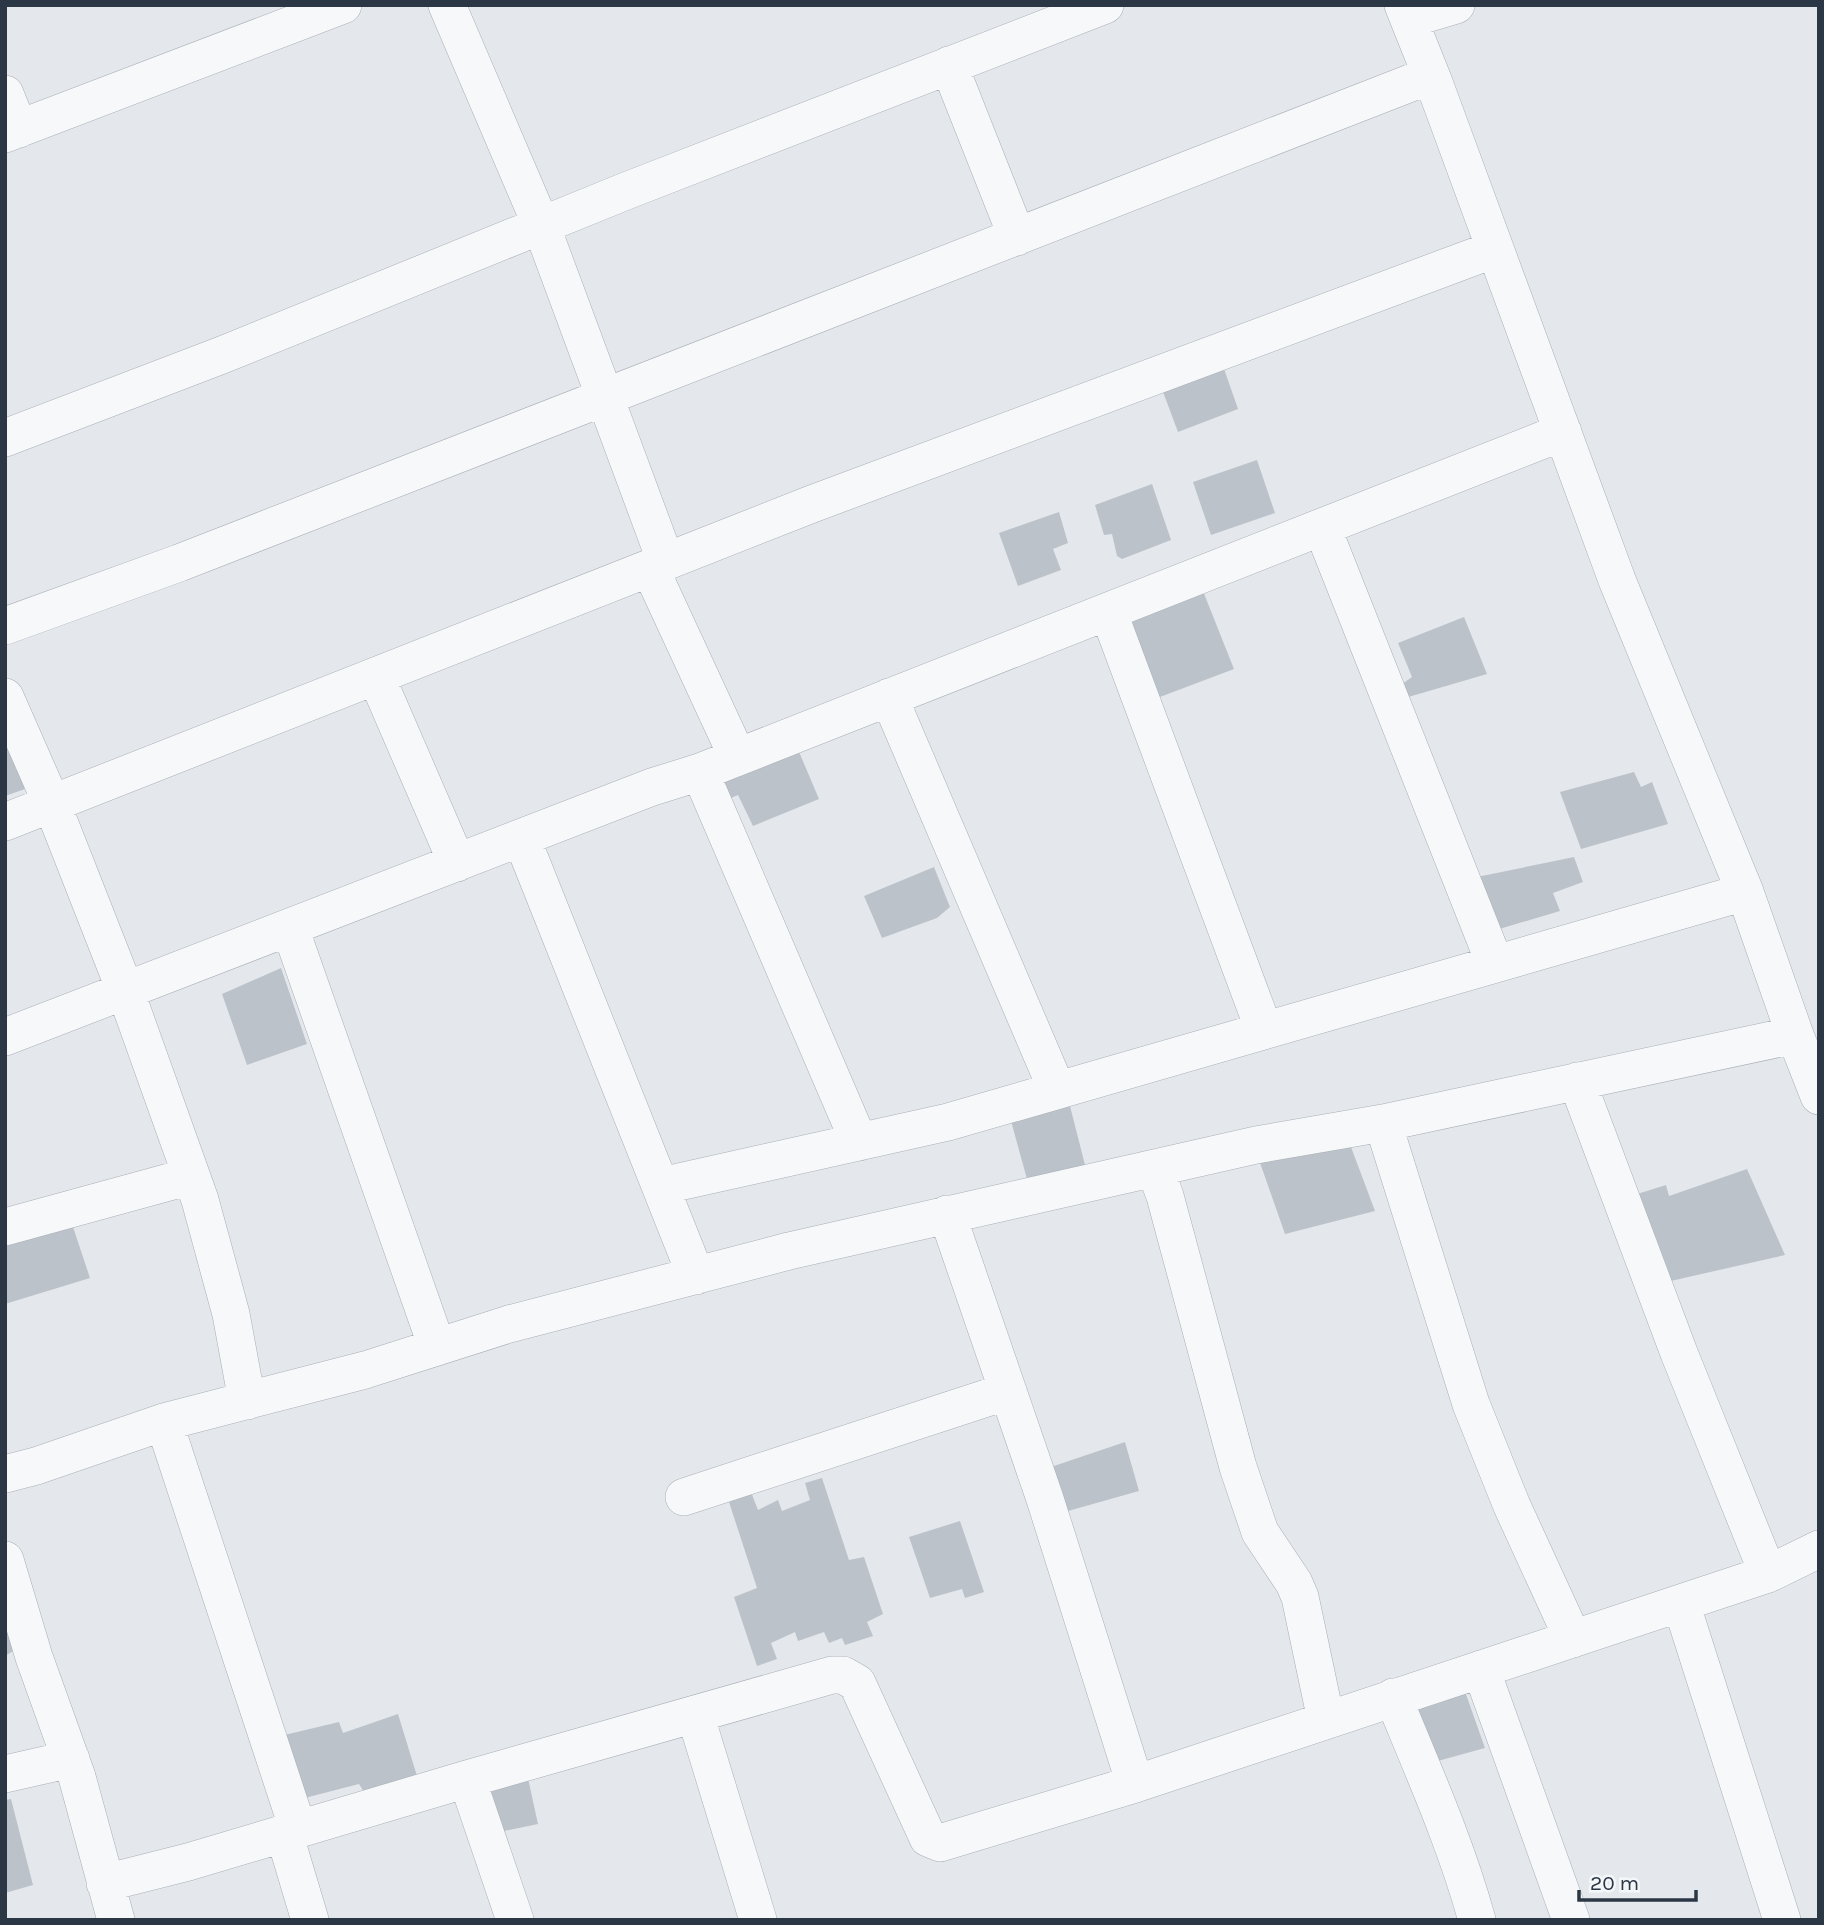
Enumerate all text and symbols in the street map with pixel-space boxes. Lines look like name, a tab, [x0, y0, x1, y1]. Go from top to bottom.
scale bar	[1579, 1858, 1696, 1902]
text: 20 m	[1590, 1871, 1639, 1895]

